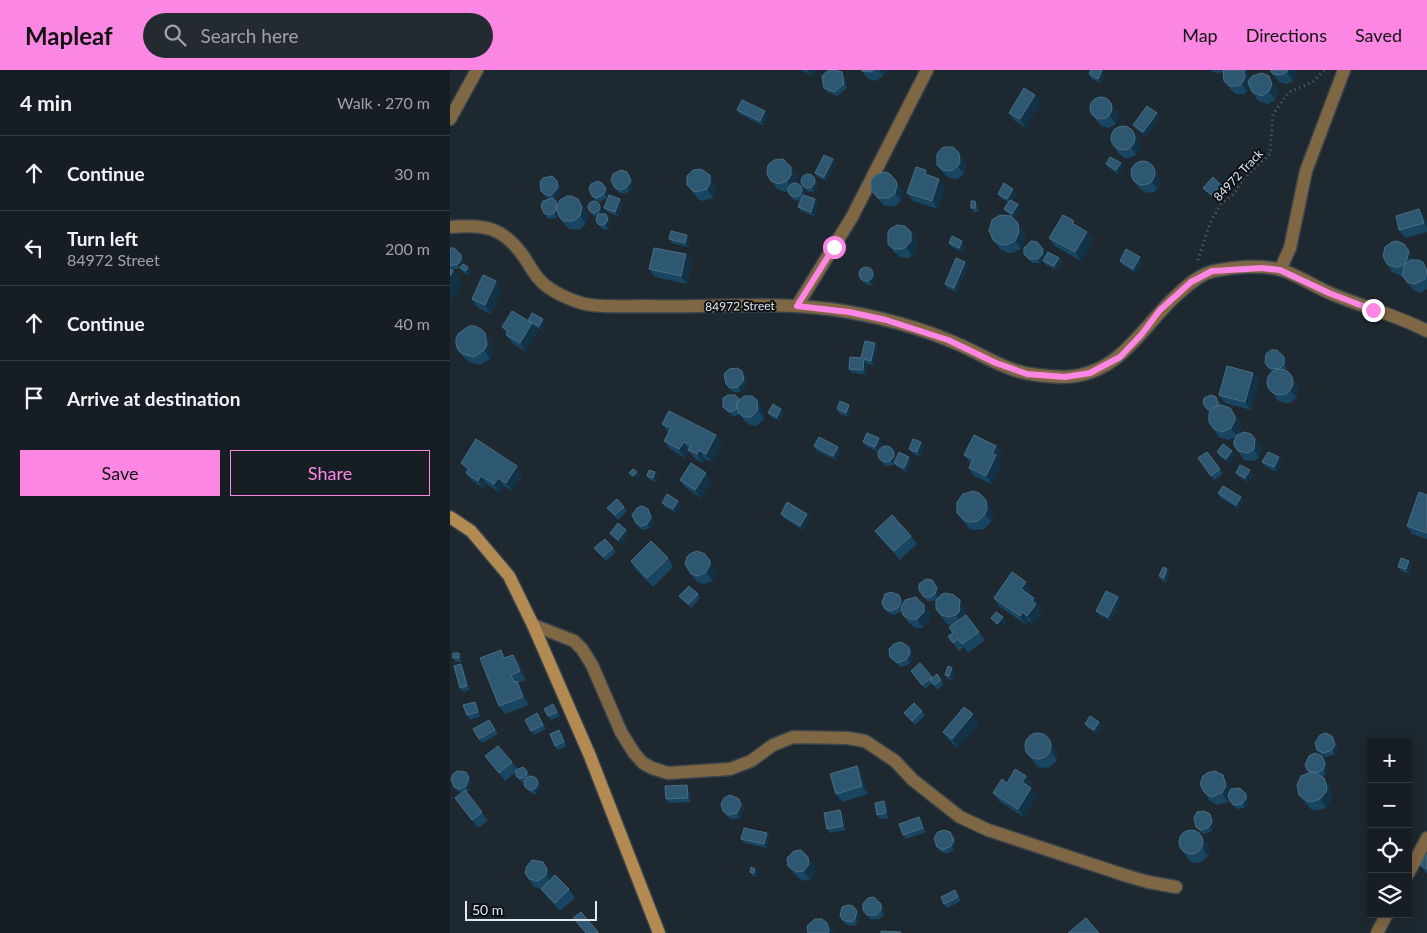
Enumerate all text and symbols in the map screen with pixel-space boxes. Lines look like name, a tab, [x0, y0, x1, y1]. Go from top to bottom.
search box	[143, 13, 493, 58]
text: Mapleaf	[25, 21, 113, 50]
icon: search	[161, 21, 189, 49]
text: Search here	[201, 24, 299, 47]
text: Map	[1182, 24, 1218, 46]
text: Directions	[1246, 24, 1327, 46]
text: Saved	[1355, 24, 1402, 46]
text: 4 min	[20, 90, 72, 115]
text: Walk · 270 m	[337, 93, 430, 112]
street label: 84972 Track	[1210, 145, 1266, 204]
icon: ahead	[20, 159, 48, 187]
text: Continue	[67, 162, 145, 185]
text: 30 m	[394, 164, 430, 183]
text: Turn left	[67, 227, 138, 250]
icon: left	[20, 234, 48, 262]
route start	[823, 236, 846, 259]
text: 200 m	[385, 239, 430, 258]
text: 84972 Street	[67, 250, 160, 269]
street label: 84972 Street	[705, 298, 776, 314]
route end	[1362, 299, 1385, 322]
icon: ahead	[20, 309, 48, 337]
text: Continue	[67, 312, 145, 335]
text: 40 m	[394, 314, 430, 333]
icon: arrive	[20, 384, 48, 412]
text: Arrive at destination	[67, 387, 240, 410]
button: Save	[20, 450, 220, 496]
button: Share	[230, 450, 430, 496]
map controls	[1367, 738, 1412, 918]
button: +	[1367, 738, 1412, 783]
button: −	[1367, 783, 1412, 828]
button: locate	[1367, 828, 1412, 873]
button: layers	[1367, 873, 1412, 918]
scale bar	[465, 898, 598, 921]
text: 50 m	[472, 901, 503, 918]

